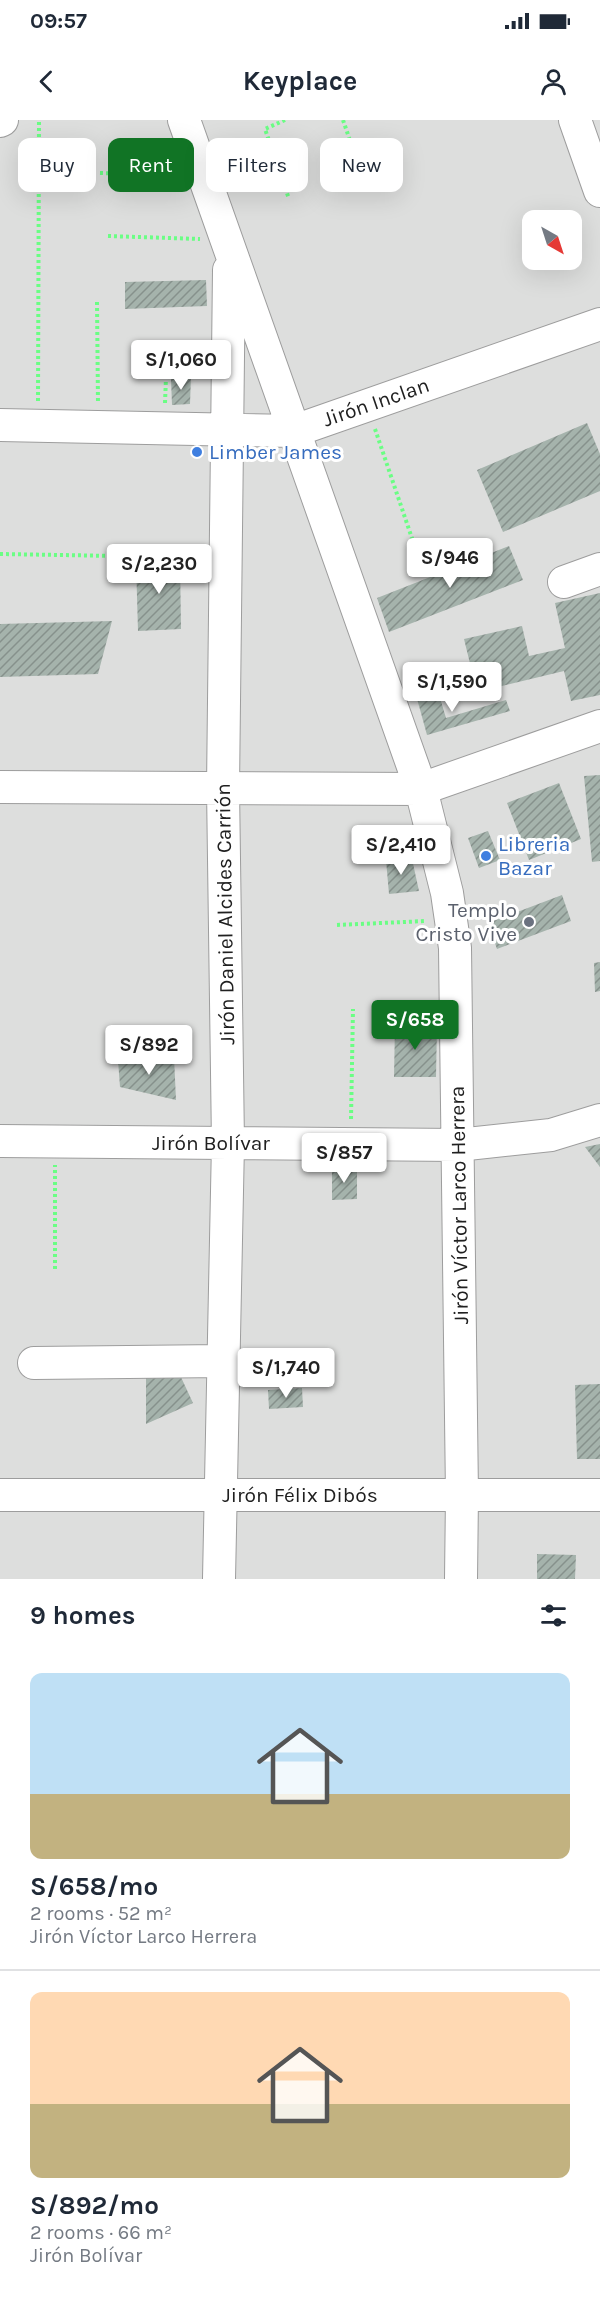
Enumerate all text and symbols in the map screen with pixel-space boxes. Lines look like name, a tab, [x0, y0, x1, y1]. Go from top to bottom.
text: 09:57	[30, 8, 87, 34]
icon: back	[30, 65, 63, 98]
text: Keyplace	[243, 65, 357, 97]
icon: person	[537, 65, 570, 98]
chip: Buy	[18, 138, 96, 192]
chip: Rent	[108, 138, 194, 192]
chip: Filters	[206, 138, 308, 192]
chip: New	[320, 138, 403, 192]
north arrow	[522, 210, 582, 270]
map controls	[522, 210, 582, 270]
pin: S/1,060	[126, 340, 236, 391]
text: S/1,060	[145, 348, 217, 371]
street label: Jirón Inclan	[320, 373, 432, 431]
place label: Limber James	[209, 440, 342, 464]
marker: Limber James	[190, 445, 204, 459]
pin: S/946	[408, 538, 492, 589]
pin: S/2,230	[104, 544, 214, 595]
text: S/946	[421, 546, 479, 569]
text: S/2,230	[121, 552, 197, 575]
pin: S/1,590	[397, 662, 507, 713]
text: S/1,590	[417, 670, 487, 693]
street label: Jirón Daniel Alcides Carrión	[211, 783, 239, 1045]
pin: S/2,410	[346, 825, 456, 876]
place label: Libreria Bazar	[498, 832, 570, 880]
text: S/2,410	[365, 833, 437, 856]
marker: Libreria Bazar	[479, 849, 493, 863]
place label: Templo Cristo Vive	[415, 898, 517, 946]
marker: Templo Cristo Vive	[522, 915, 536, 929]
pin: S/658	[373, 1000, 457, 1051]
text: S/658	[386, 1008, 444, 1031]
pin: S/892	[107, 1025, 191, 1076]
text: S/892	[119, 1033, 179, 1056]
street label: Jirón Víctor Larco Herrera	[445, 1086, 473, 1324]
street label: Jirón Bolívar	[152, 1131, 270, 1155]
pin: S/857	[302, 1133, 386, 1184]
text: S/857	[316, 1141, 372, 1164]
pin: S/1,740	[231, 1348, 341, 1399]
text: S/1,740	[252, 1356, 320, 1379]
street label: Jirón Félix Dibós	[222, 1483, 378, 1507]
icon: filters	[537, 1599, 570, 1632]
text: 9 homes	[30, 1600, 136, 1631]
icon: home	[246, 1712, 354, 1820]
text: S/658/mo	[30, 1871, 158, 1902]
text: 2 rooms · 52 m²	[30, 1902, 172, 1925]
text: Jirón Víctor Larco Herrera	[30, 1925, 257, 1948]
icon: home	[246, 2031, 354, 2139]
text: S/892/mo	[30, 2190, 159, 2221]
text: 2 rooms · 66 m²	[30, 2221, 172, 2244]
text: Jirón Bolívar	[30, 2244, 142, 2267]

